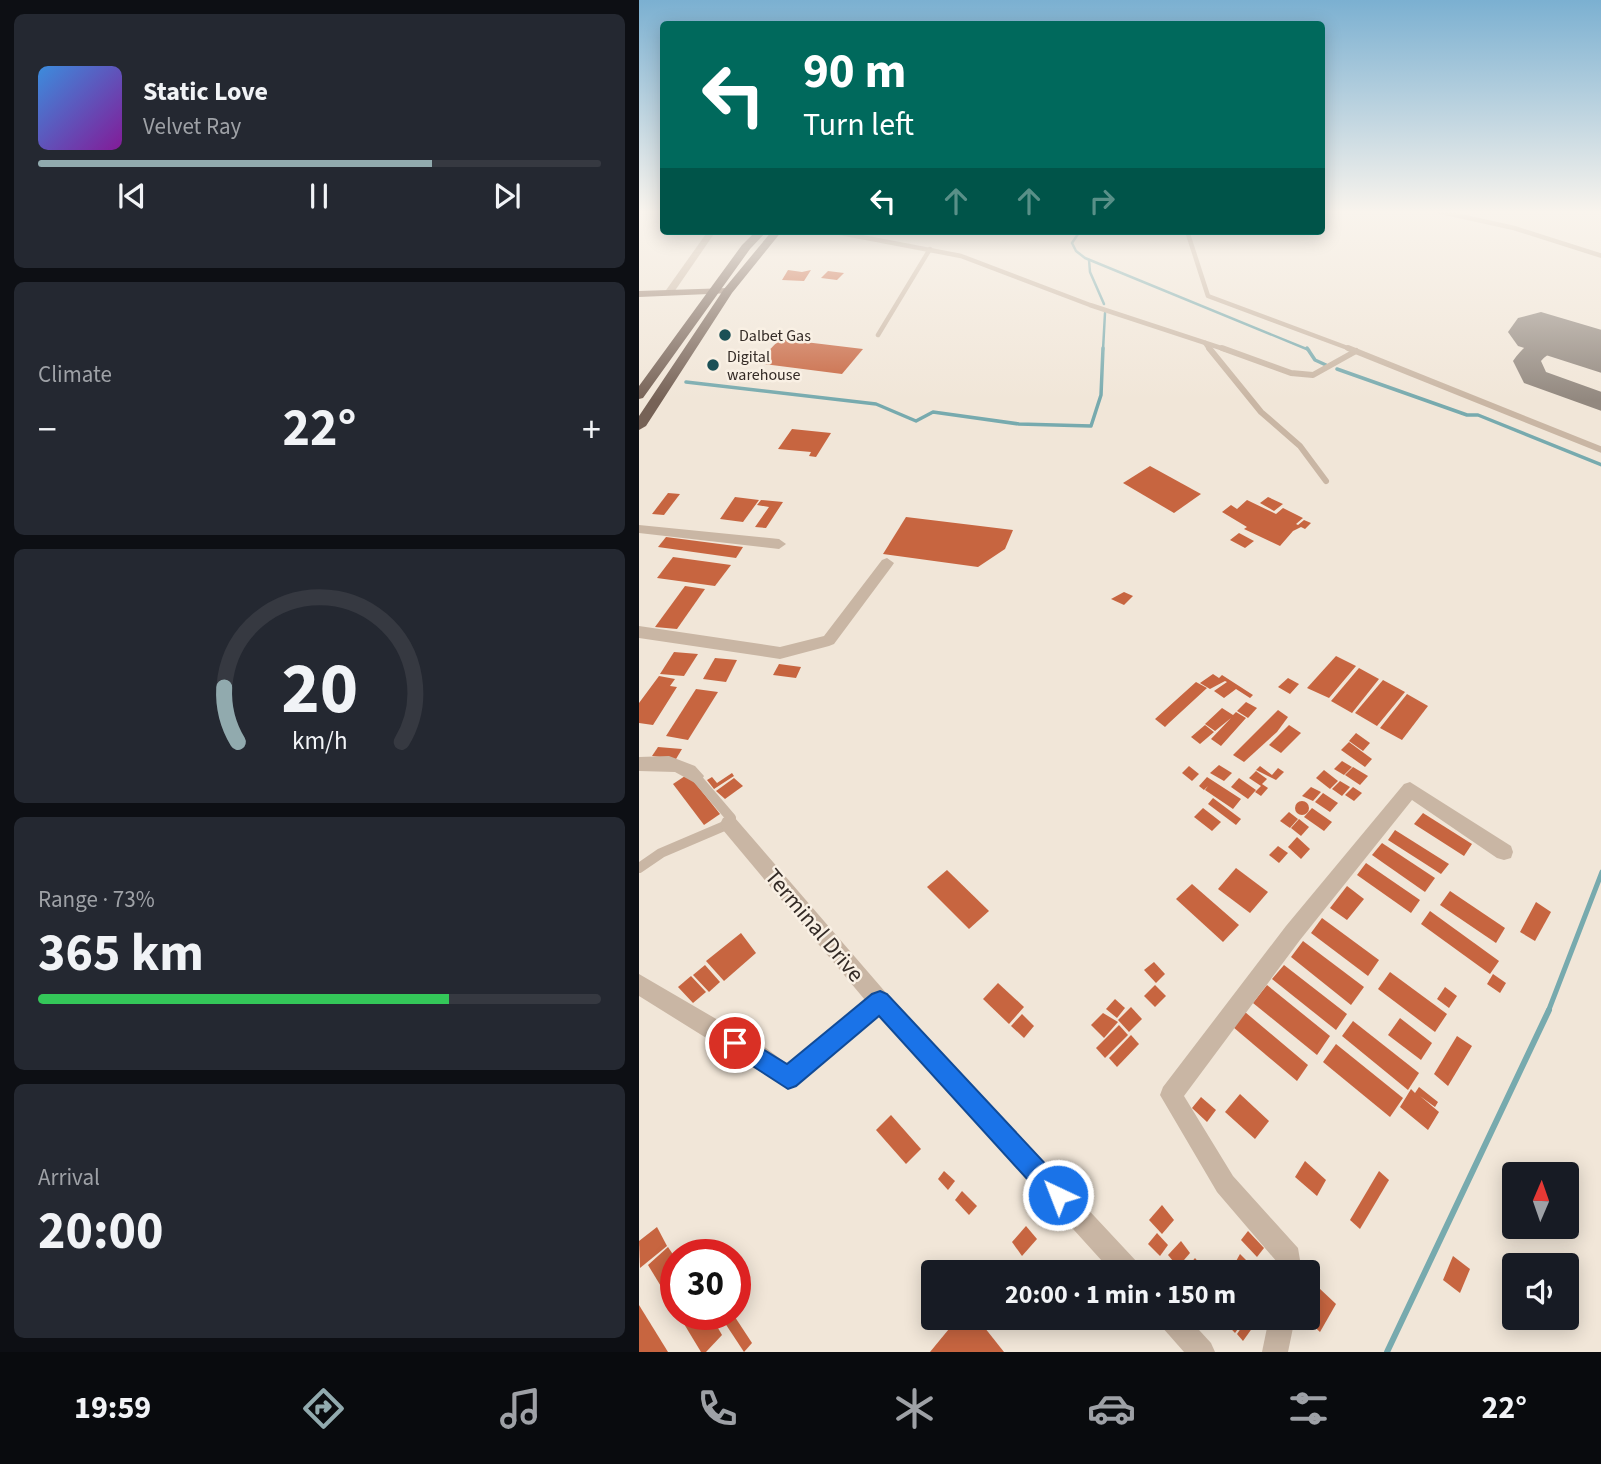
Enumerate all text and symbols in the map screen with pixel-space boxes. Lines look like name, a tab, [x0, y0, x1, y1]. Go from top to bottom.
text: 90 m	[803, 37, 907, 107]
icon: left	[688, 49, 779, 140]
text: Static Love	[143, 73, 268, 110]
text: Turn left	[803, 102, 914, 148]
text: Velvet Ray	[143, 110, 241, 143]
icon: previous	[113, 177, 151, 215]
icon: pause	[300, 177, 338, 215]
icon: next	[488, 177, 526, 215]
icon: left	[864, 182, 902, 220]
icon: ahead	[937, 182, 975, 220]
icon: ahead	[1010, 182, 1048, 220]
icon: right	[1083, 182, 1121, 220]
place label: Dalbet Gas	[739, 325, 811, 347]
marker: Dalbet Gas	[717, 327, 733, 343]
place label: Digital warehouse	[727, 346, 801, 386]
marker: Digital warehouse	[705, 357, 721, 373]
text: Climate	[38, 358, 112, 391]
text: 22°	[283, 392, 356, 466]
text: −	[38, 403, 57, 457]
text: +	[582, 403, 601, 457]
text: 20	[281, 637, 358, 741]
text: km/h	[292, 723, 347, 759]
street label: Terminal Drive	[757, 861, 872, 989]
text: Range · 73%	[38, 883, 155, 916]
text: 365 km	[38, 917, 204, 991]
pin	[705, 1013, 765, 1073]
icon: arrive	[716, 1024, 754, 1062]
position arrow	[1021, 1158, 1095, 1232]
text: Arrival	[38, 1161, 100, 1194]
north arrow	[1502, 1162, 1579, 1239]
map controls	[1502, 1162, 1579, 1330]
text: 20:00	[38, 1195, 163, 1269]
speed limit sign: 30	[660, 1239, 751, 1330]
button: sound	[1502, 1253, 1579, 1330]
text: 20:00 · 1 min · 150 m	[1005, 1276, 1236, 1313]
icon: directions	[299, 1384, 348, 1433]
icon: music	[496, 1384, 545, 1433]
icon: phone	[693, 1384, 742, 1433]
icon: climate	[890, 1384, 939, 1433]
icon: car	[1087, 1384, 1136, 1433]
icon: filters	[1284, 1384, 1333, 1433]
text: 19:59	[74, 1385, 151, 1431]
text: 22°	[1481, 1385, 1527, 1431]

